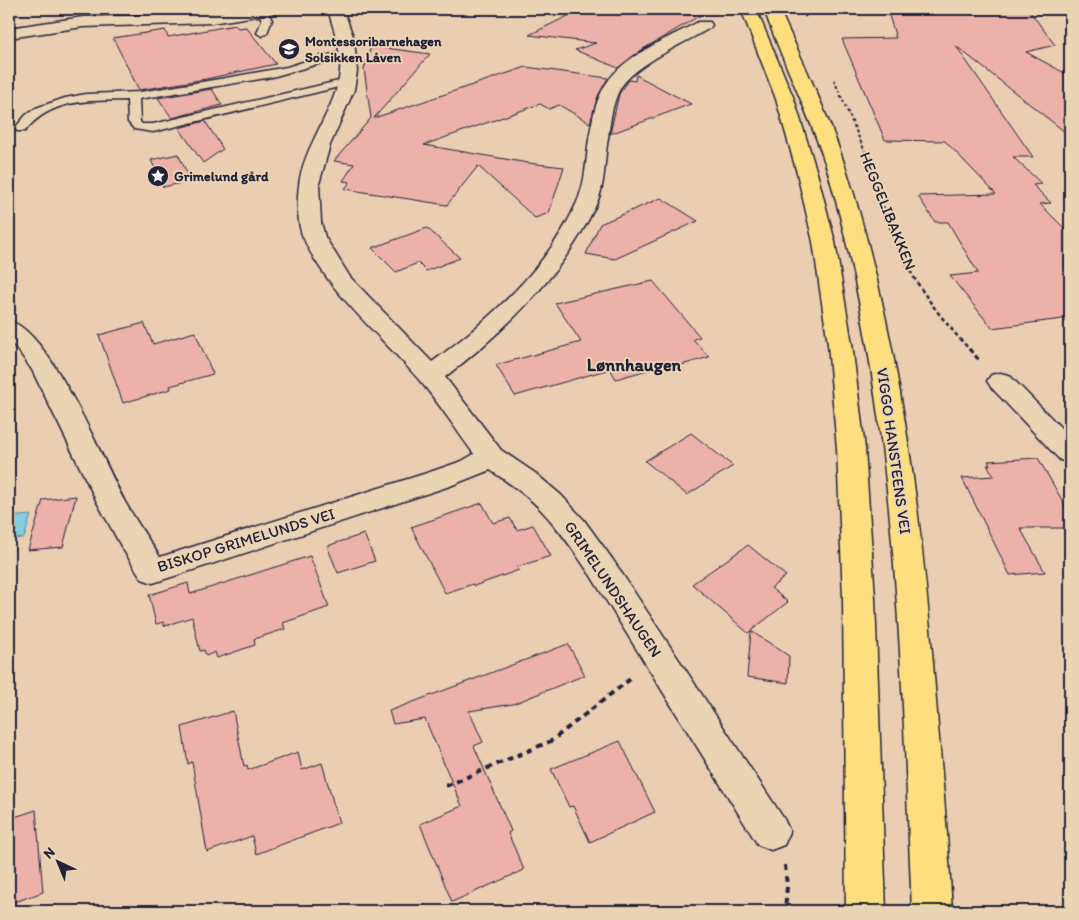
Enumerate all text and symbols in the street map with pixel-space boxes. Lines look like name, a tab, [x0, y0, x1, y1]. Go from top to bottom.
place label: Montessoribarnehagen Solsikken Låven	[305, 33, 442, 66]
school or university icon: Montessoribarnehagen Solsikken Låven	[277, 37, 301, 61]
street label: HEGGELIBAKKEN	[856, 149, 920, 273]
place icon: Grimelund gård	[146, 164, 170, 188]
place label: Grimelund gård	[174, 168, 269, 185]
district label: Lønnhaugen	[587, 354, 682, 376]
street label: VIGGO HANSTEENS VEI	[873, 366, 915, 536]
street label: BISKOP GRIMELUNDS VEI	[155, 504, 337, 576]
street label: GRIMELUNDSHAUGEN	[560, 517, 666, 661]
north arrow	[32, 838, 82, 888]
text: N	[40, 844, 59, 862]

